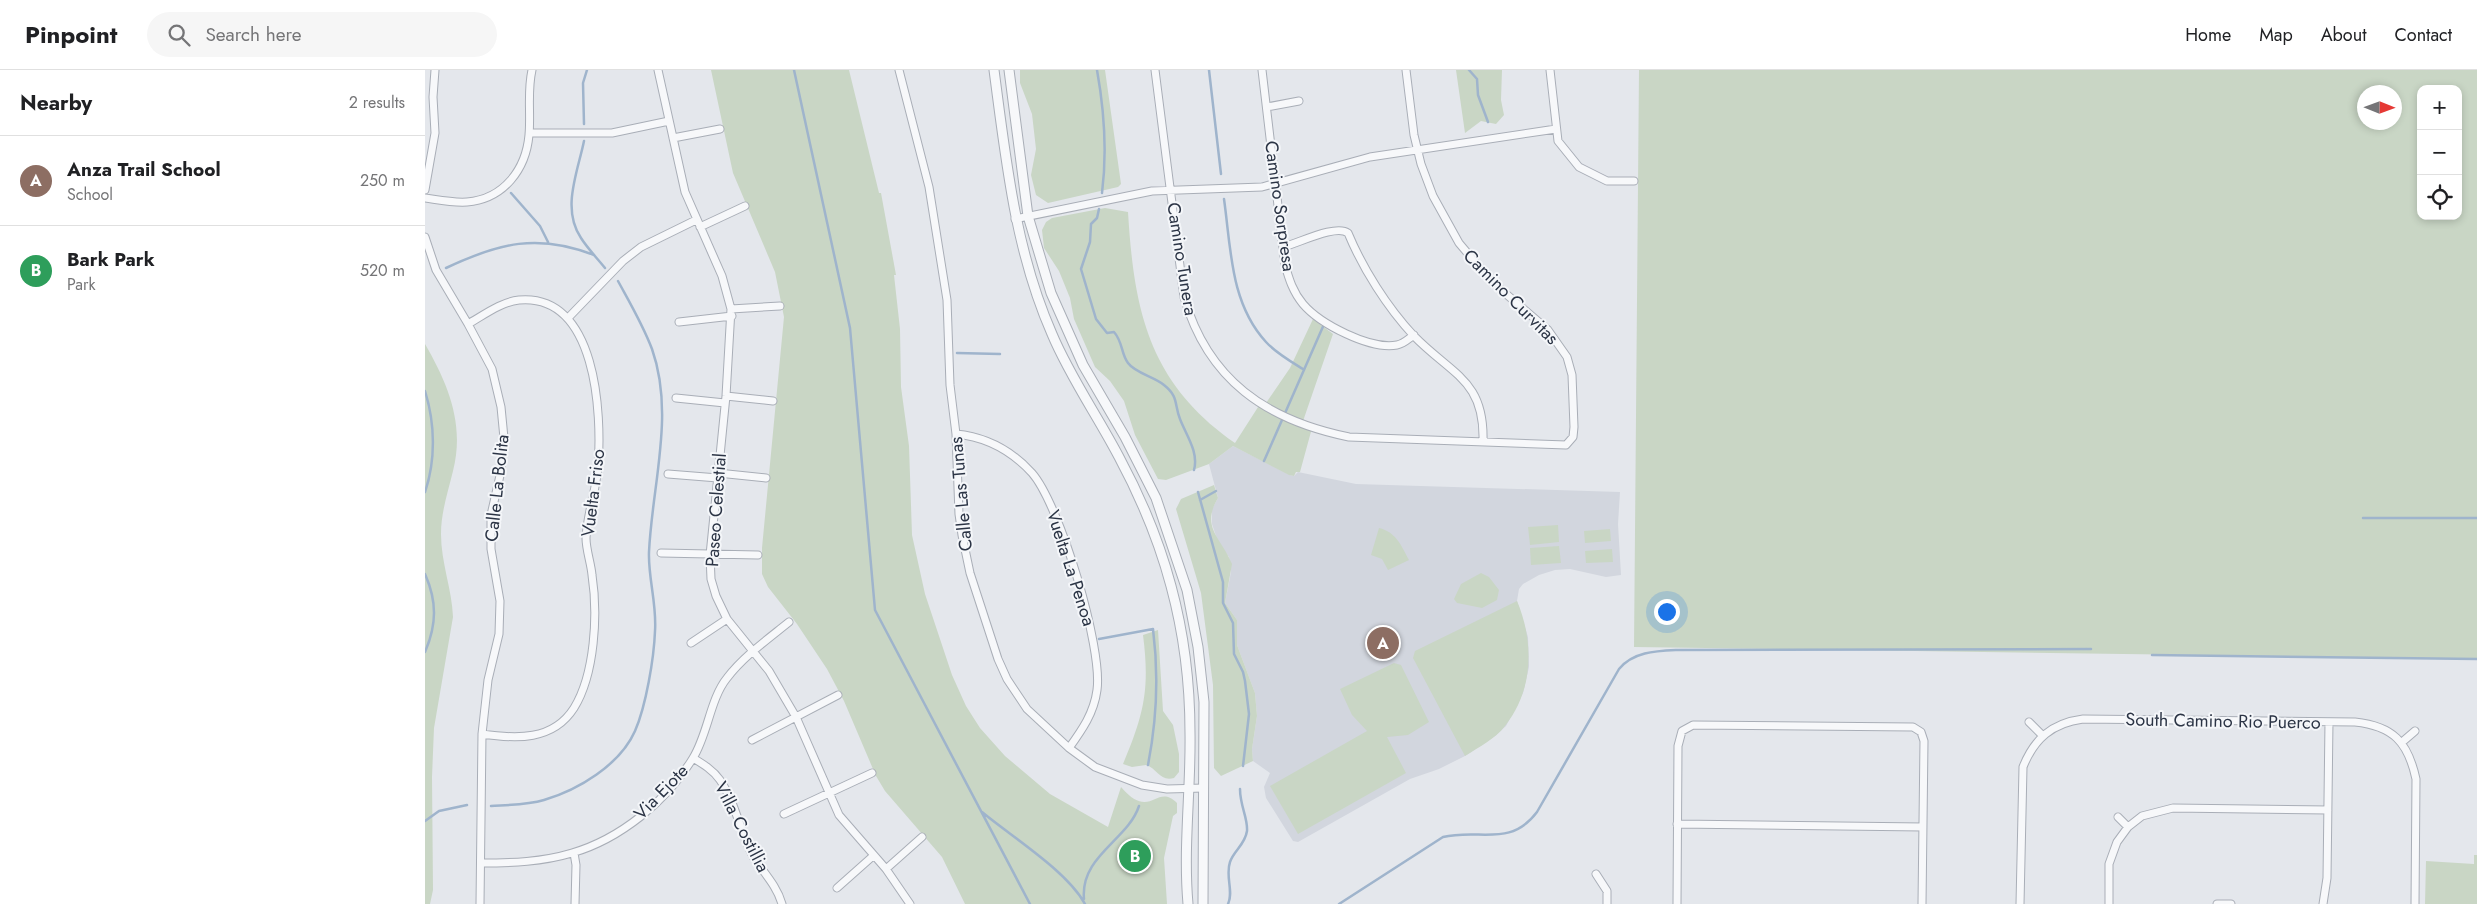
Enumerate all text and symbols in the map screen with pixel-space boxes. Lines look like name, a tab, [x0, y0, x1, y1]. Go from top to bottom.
search box	[147, 12, 497, 57]
text: Pinpoint	[25, 17, 117, 52]
icon: search	[165, 21, 193, 49]
text: Search here	[205, 21, 302, 48]
text: Home	[2185, 22, 2231, 48]
text: Map	[2259, 22, 2293, 48]
text: About	[2321, 22, 2366, 48]
text: Contact	[2394, 22, 2452, 48]
north arrow	[2357, 85, 2402, 130]
map controls	[2417, 85, 2462, 220]
button: +	[2417, 85, 2462, 130]
text: Nearby	[20, 88, 92, 118]
text: 2 results	[349, 91, 405, 114]
button: −	[2417, 130, 2462, 175]
street label: Camino Sorpresa	[1258, 139, 1302, 273]
text: Anza Trail School	[67, 156, 221, 183]
text: A	[30, 169, 42, 192]
text: 250 m	[360, 169, 405, 192]
button: locate	[2417, 175, 2462, 220]
text: School	[67, 183, 113, 206]
street label: Camino Tunera	[1160, 201, 1204, 317]
street label: Camino Curvitas	[1457, 243, 1565, 351]
text: Bark Park	[67, 246, 155, 273]
text: B	[31, 259, 41, 282]
text: 520 m	[360, 259, 405, 282]
text: Park	[67, 273, 96, 296]
street label: Calle La Bolita	[478, 433, 516, 543]
street label: Calle Las Tunas	[943, 436, 979, 552]
street label: Vuelta Friso	[575, 447, 611, 538]
street label: Paseo Celestial	[699, 452, 733, 568]
street label: Vuelta La Penoa	[1040, 507, 1102, 629]
your location	[1654, 599, 1680, 625]
pin: A	[1367, 624, 1399, 662]
street label: South Camino Rio Puerco	[2125, 706, 2321, 736]
street label: Via Ejote	[628, 758, 694, 826]
street label: Villa Costillia	[708, 777, 776, 877]
pin: B	[1119, 837, 1151, 875]

